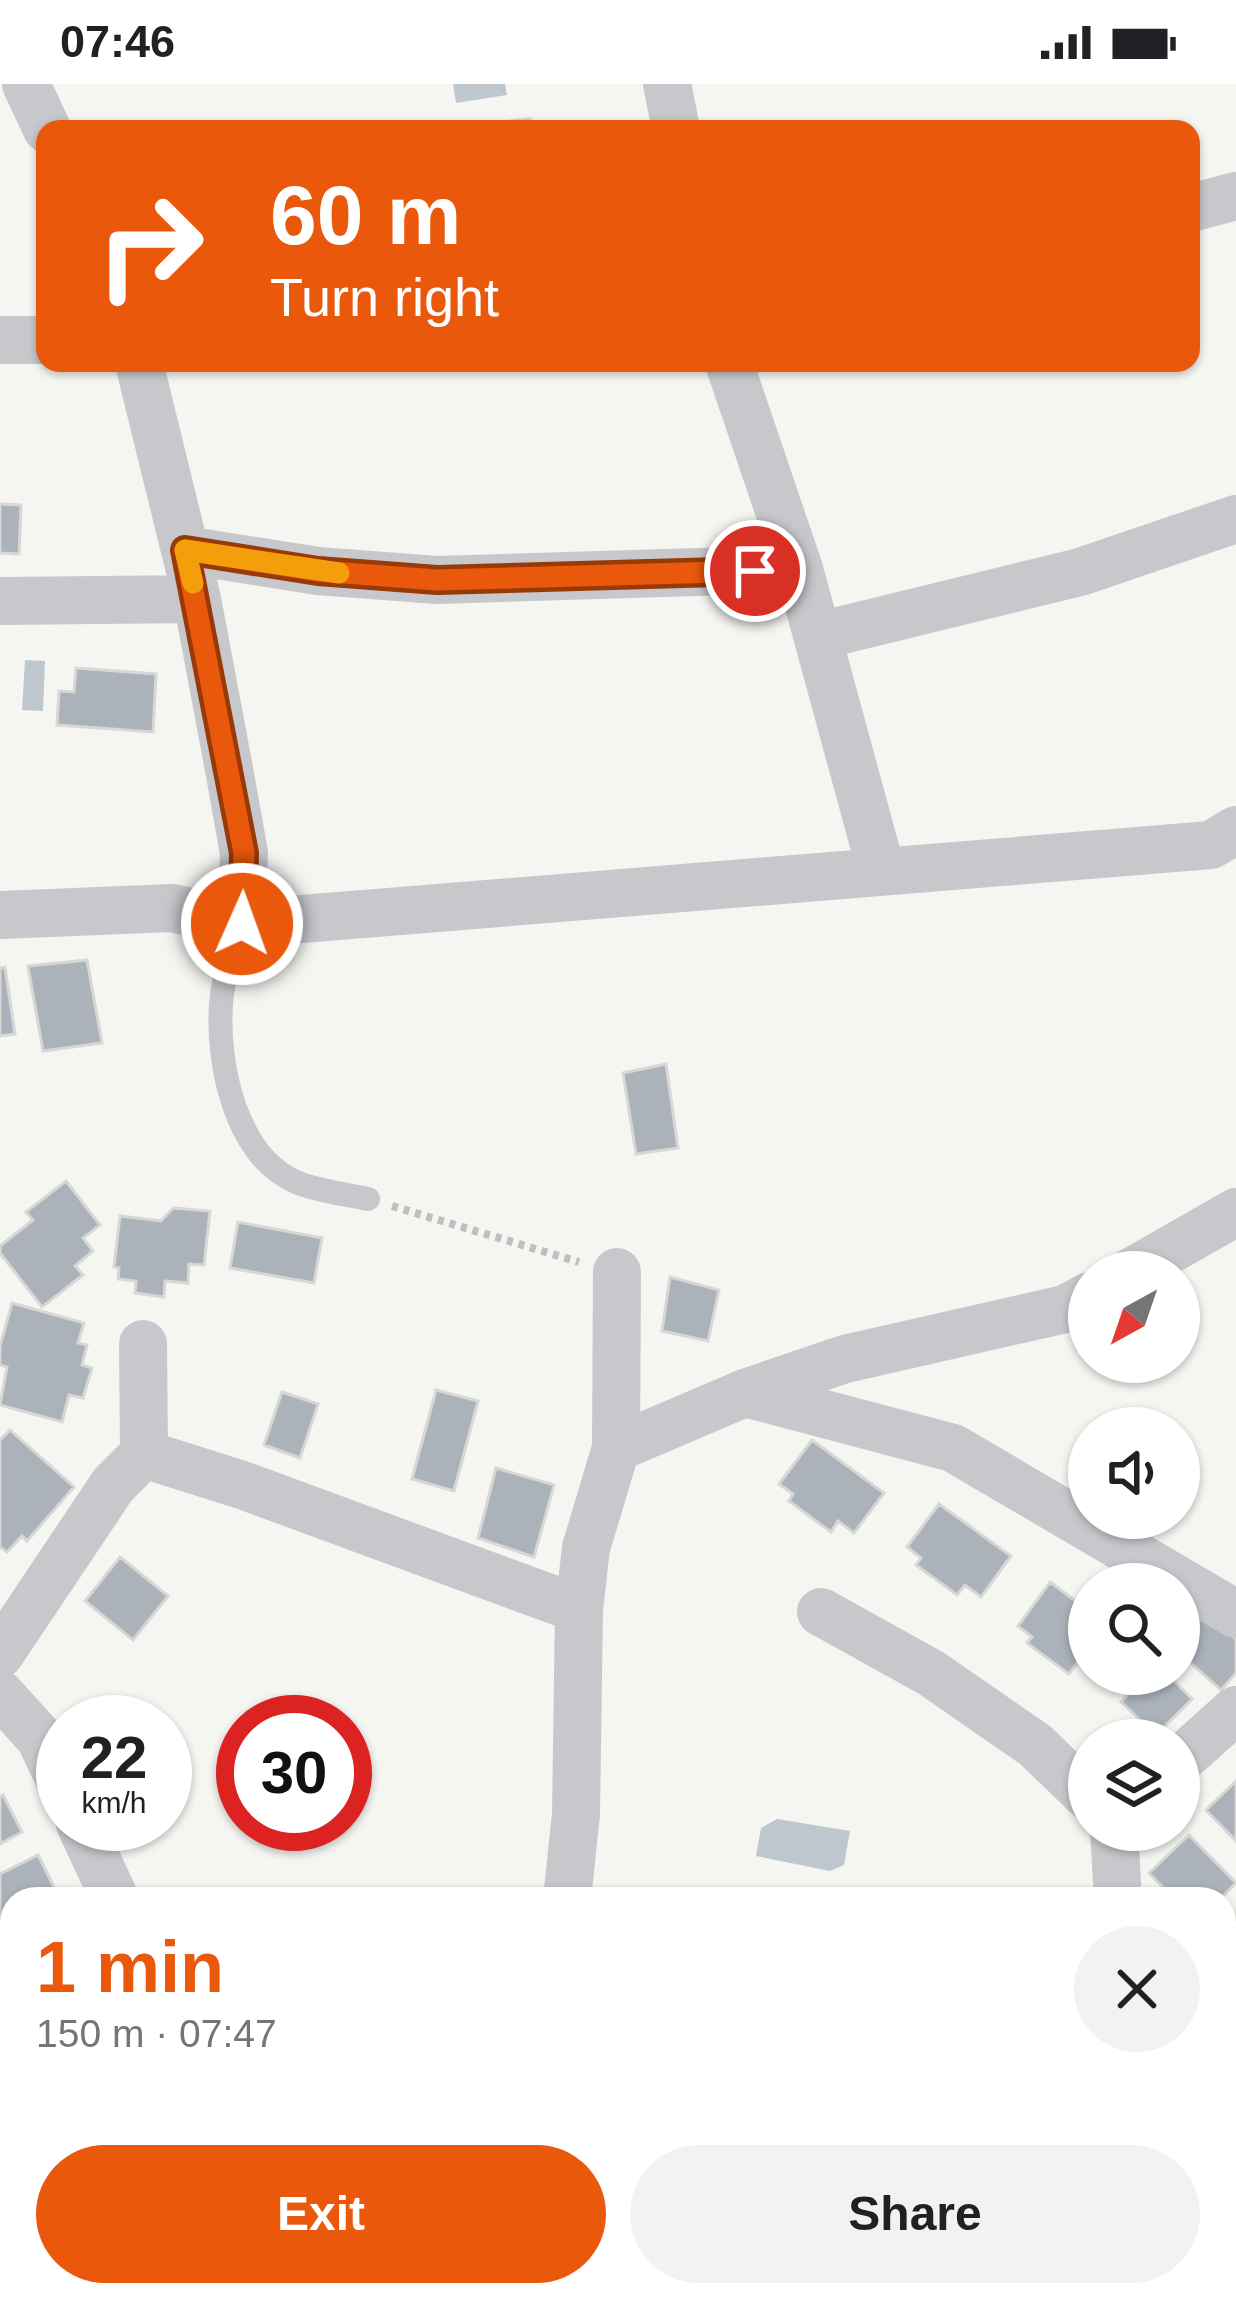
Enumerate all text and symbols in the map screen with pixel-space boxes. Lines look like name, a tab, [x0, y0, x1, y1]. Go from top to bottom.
text: 07:46	[60, 16, 175, 67]
icon: right	[72, 168, 228, 324]
text: 60 m	[270, 168, 461, 262]
text: Turn right	[270, 267, 499, 327]
pin	[704, 520, 806, 622]
icon: arrive	[722, 538, 788, 604]
position arrow	[179, 861, 305, 987]
north arrow	[1068, 1251, 1200, 1383]
map controls	[1068, 1251, 1200, 1851]
button: sound	[1068, 1407, 1200, 1539]
button: search	[1068, 1563, 1200, 1695]
speed limit sign: 30	[216, 1695, 372, 1851]
button: layers	[1068, 1719, 1200, 1851]
text: 22	[81, 1724, 147, 1791]
text: km/h	[81, 1786, 147, 1819]
button: close	[1074, 1926, 1200, 2052]
text: 1 min	[36, 1927, 224, 2007]
text: 150 m · 07:47	[36, 2012, 277, 2055]
button: Exit	[36, 2145, 606, 2283]
button: Share	[630, 2145, 1200, 2283]

